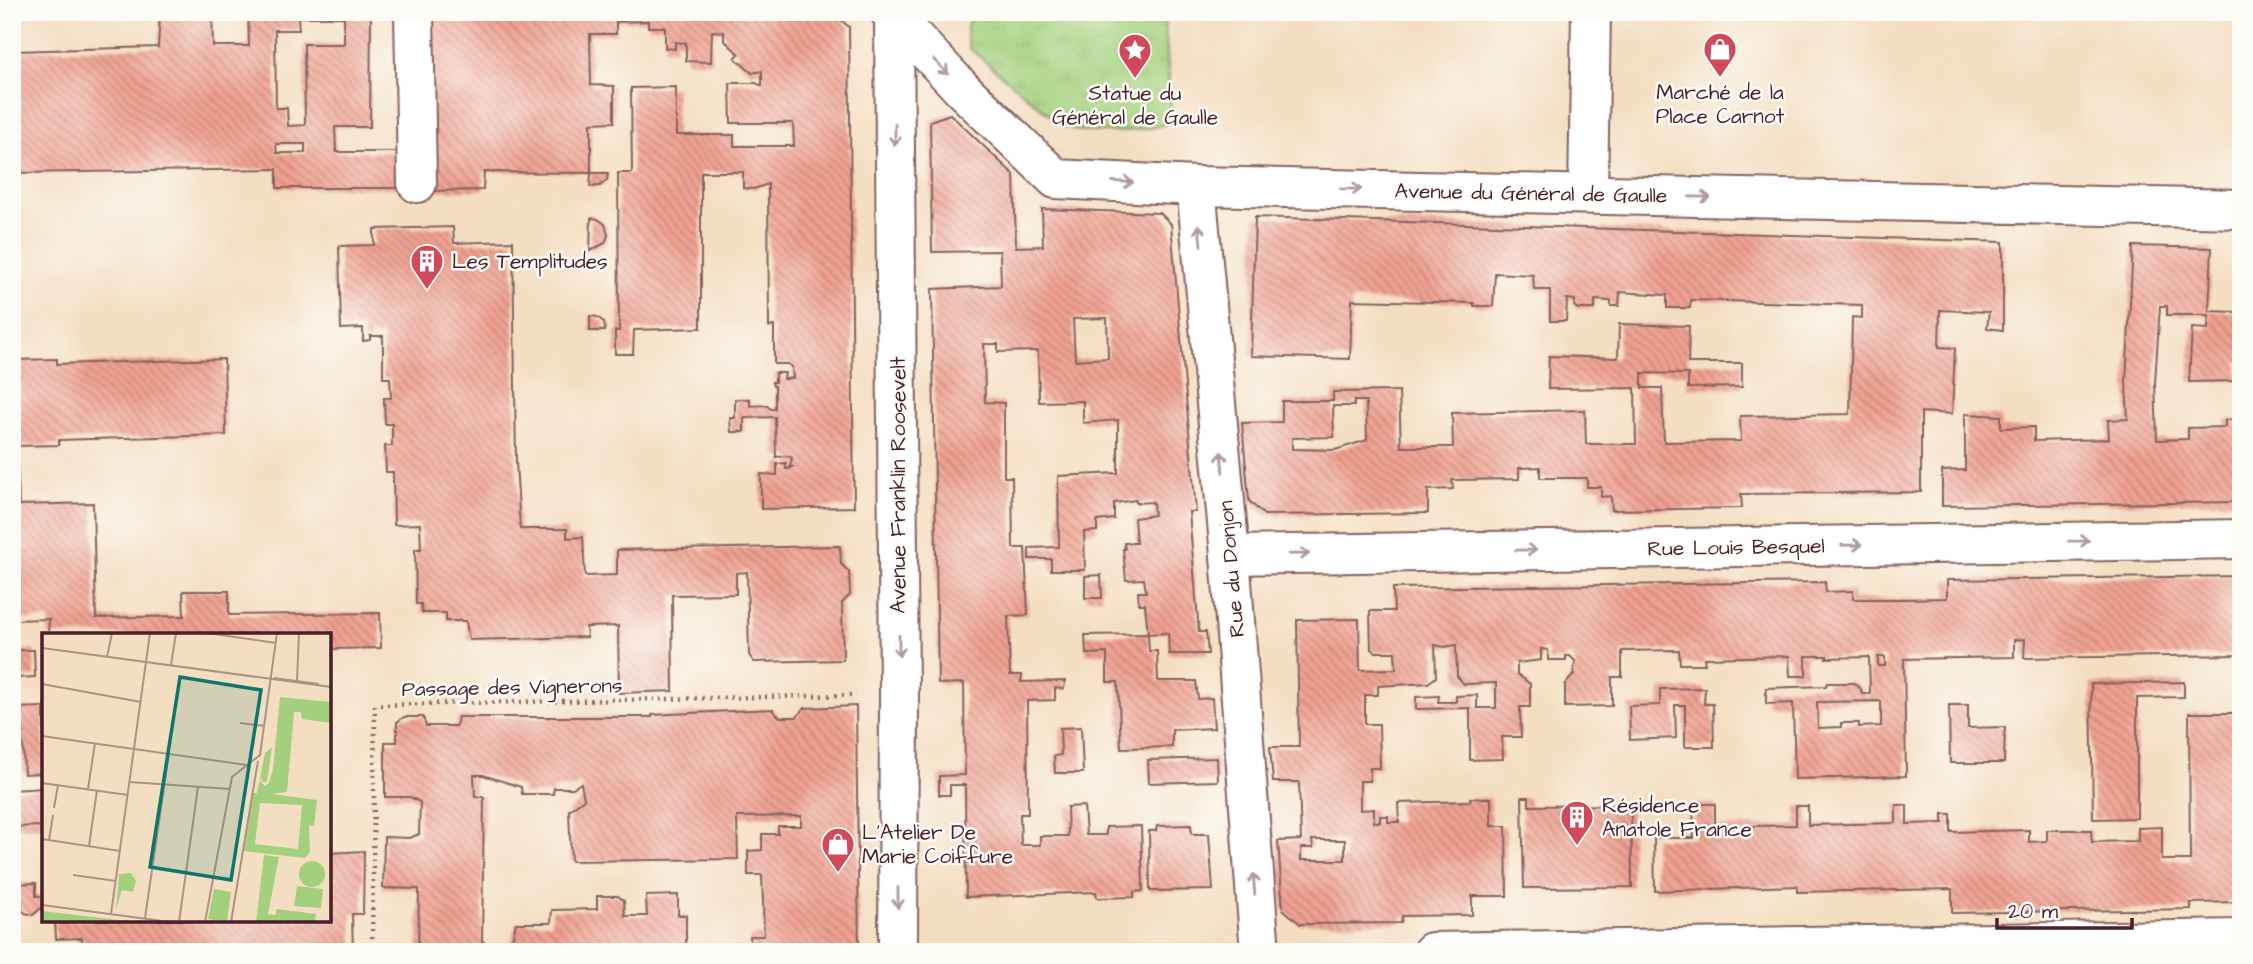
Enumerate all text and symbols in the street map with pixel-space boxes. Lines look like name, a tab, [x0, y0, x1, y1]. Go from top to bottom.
shop icon: Marché de la Place Carnot	[1701, 30, 1739, 79]
place icon: Statue du Général de Gaulle	[1116, 31, 1154, 80]
one-way arrow	[933, 58, 949, 76]
place label: Marché de la Place Carnot	[1656, 78, 1785, 131]
place label: Statue du Général de Gaulle	[1052, 79, 1218, 132]
one-way arrow	[888, 123, 902, 146]
one-way arrow	[1111, 176, 1134, 189]
street label: Avenue du Général de Gaulle	[1394, 177, 1668, 210]
one-way arrow	[1339, 183, 1362, 196]
one-way arrow	[1689, 190, 1712, 204]
one-way arrow	[1193, 224, 1206, 247]
building icon: Les Templitudes	[408, 242, 446, 291]
place label: Les Templitudes	[452, 247, 608, 277]
street label: Avenue Franklin Roosevelt	[884, 356, 913, 613]
one-way arrow	[1215, 451, 1228, 473]
street label: Rue du Donjon	[1211, 499, 1252, 639]
street label: Rue Louis Besquel	[1647, 531, 1825, 564]
one-way arrow	[2067, 534, 2090, 548]
one-way arrow	[1840, 538, 1863, 552]
one-way arrow	[1514, 543, 1537, 557]
one-way arrow	[1287, 547, 1310, 561]
inset map	[42, 633, 331, 922]
one-way arrow	[892, 634, 906, 657]
street label: Passage des Vignerons	[401, 671, 623, 706]
place label: Résidence Anatole France	[1602, 791, 1752, 844]
building icon: Résidence Anatole France	[1558, 798, 1596, 847]
place label: L’Atelier De Marie Coiffure	[862, 818, 1013, 871]
shop icon: L’Atelier De Marie Coiffure	[819, 825, 857, 874]
one-way arrow	[1247, 873, 1260, 896]
one-way arrow	[891, 886, 905, 909]
scale bar	[1997, 887, 2132, 931]
text: 20 m	[2008, 897, 2059, 926]

